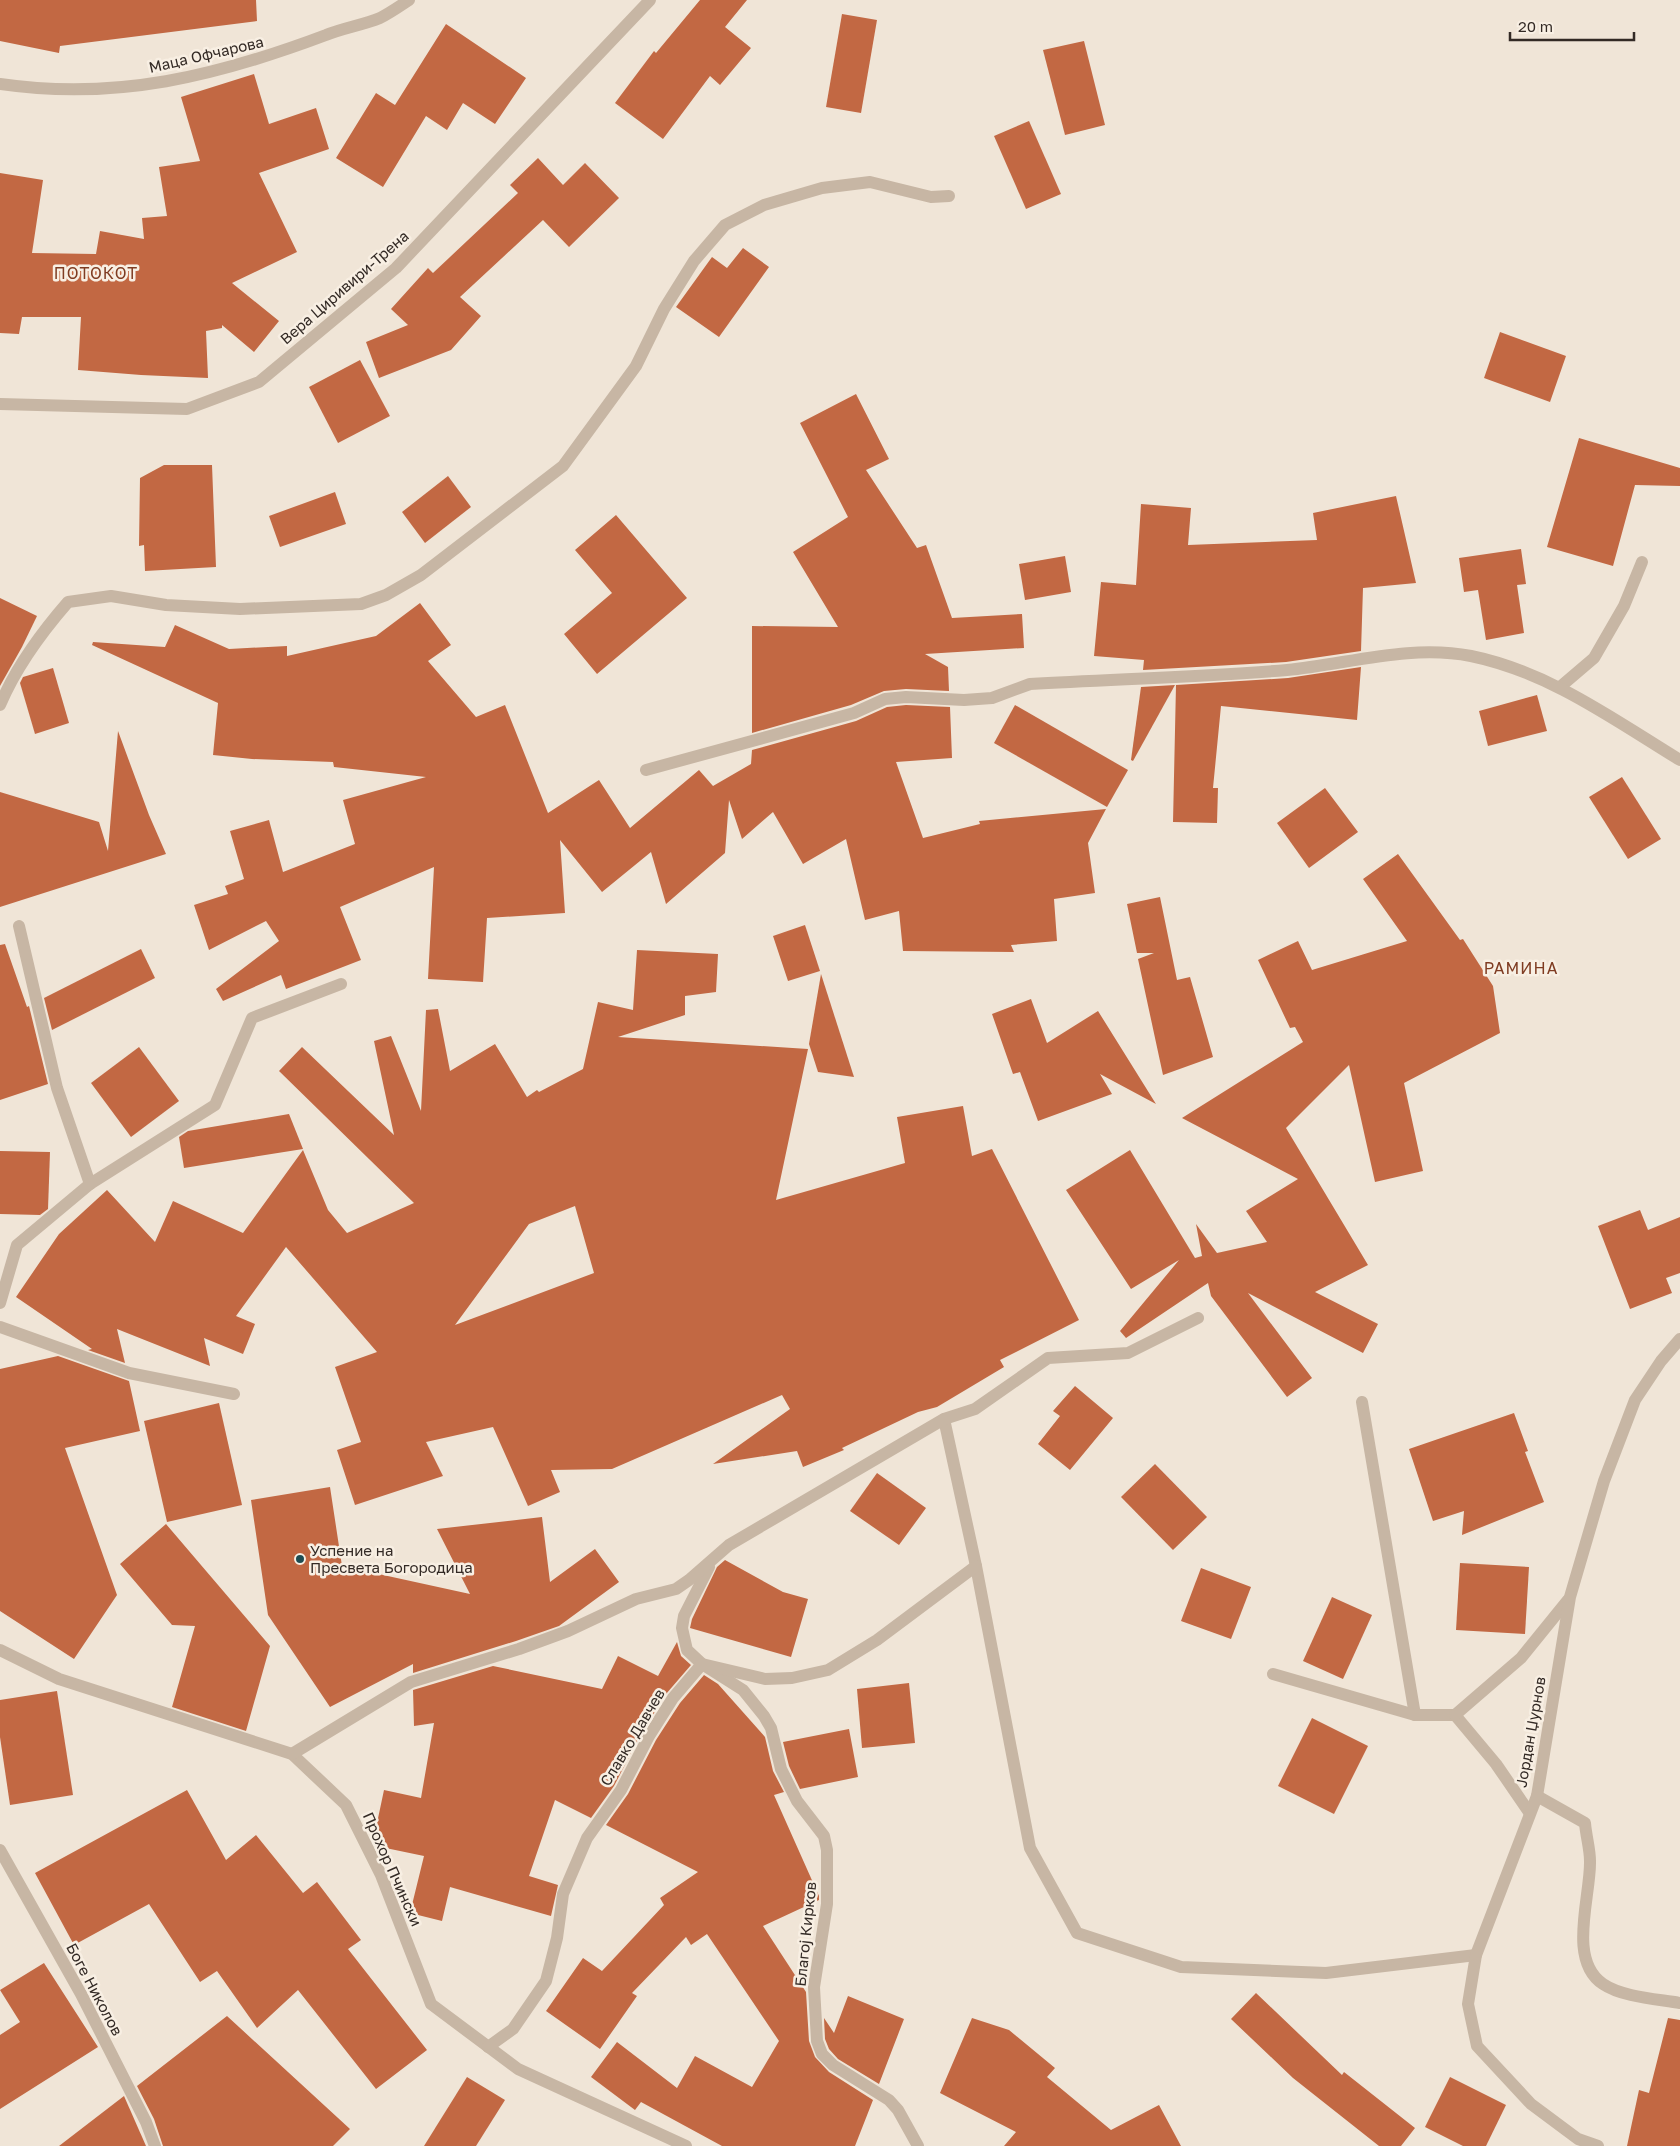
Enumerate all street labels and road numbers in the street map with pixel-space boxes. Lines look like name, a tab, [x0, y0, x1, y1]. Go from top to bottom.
street label: Маца Офчарова	[147, 32, 265, 76]
street label: Вера Циривири-Трена	[276, 226, 412, 348]
street label: Јордан Џурнов	[1511, 1675, 1549, 1789]
street label: Славко Давчев	[596, 1685, 668, 1789]
street label: Прохор Пчински	[360, 1809, 426, 1929]
street label: Благој Кирков	[791, 1881, 819, 1987]
street label: Боге Николов	[63, 1940, 127, 2038]

